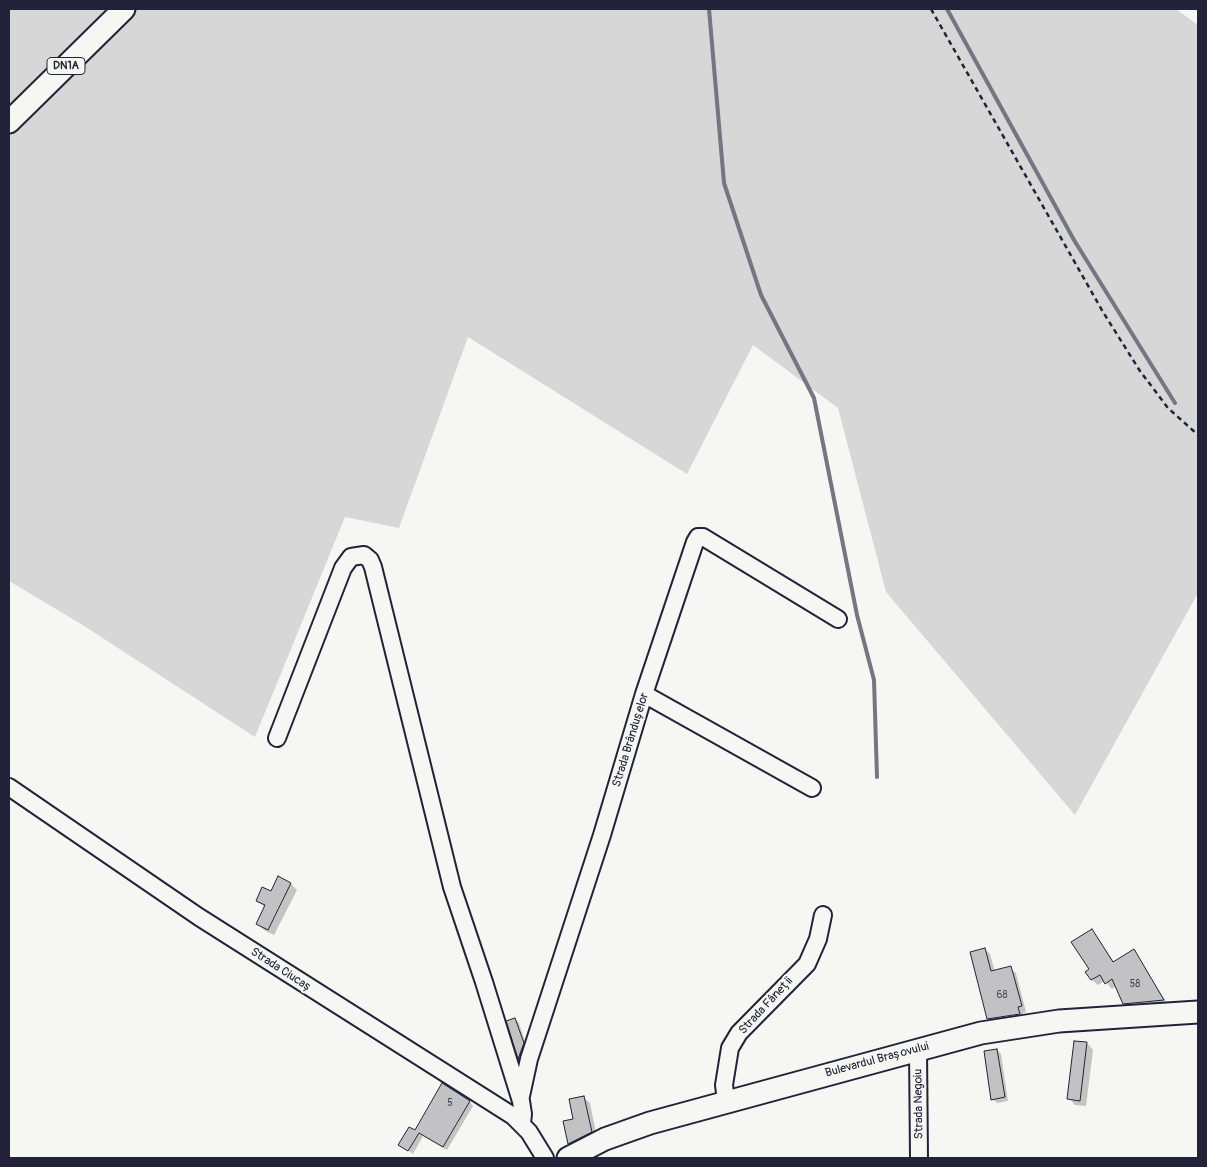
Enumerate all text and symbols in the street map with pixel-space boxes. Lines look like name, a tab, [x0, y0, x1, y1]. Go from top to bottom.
road number: DN1A	[47, 58, 85, 74]
street label: Strada Brândușelor	[610, 691, 652, 789]
street label: Strada Ciucaș	[248, 945, 314, 995]
street label: Strada Fâneții	[736, 974, 796, 1038]
house number: 58	[1130, 978, 1140, 990]
house number: 68	[997, 989, 1007, 1001]
street label: Bulevardul Brașovului	[824, 1039, 930, 1081]
street label: Strada Negoiu	[911, 1069, 927, 1139]
house number: 5	[447, 1097, 453, 1109]

